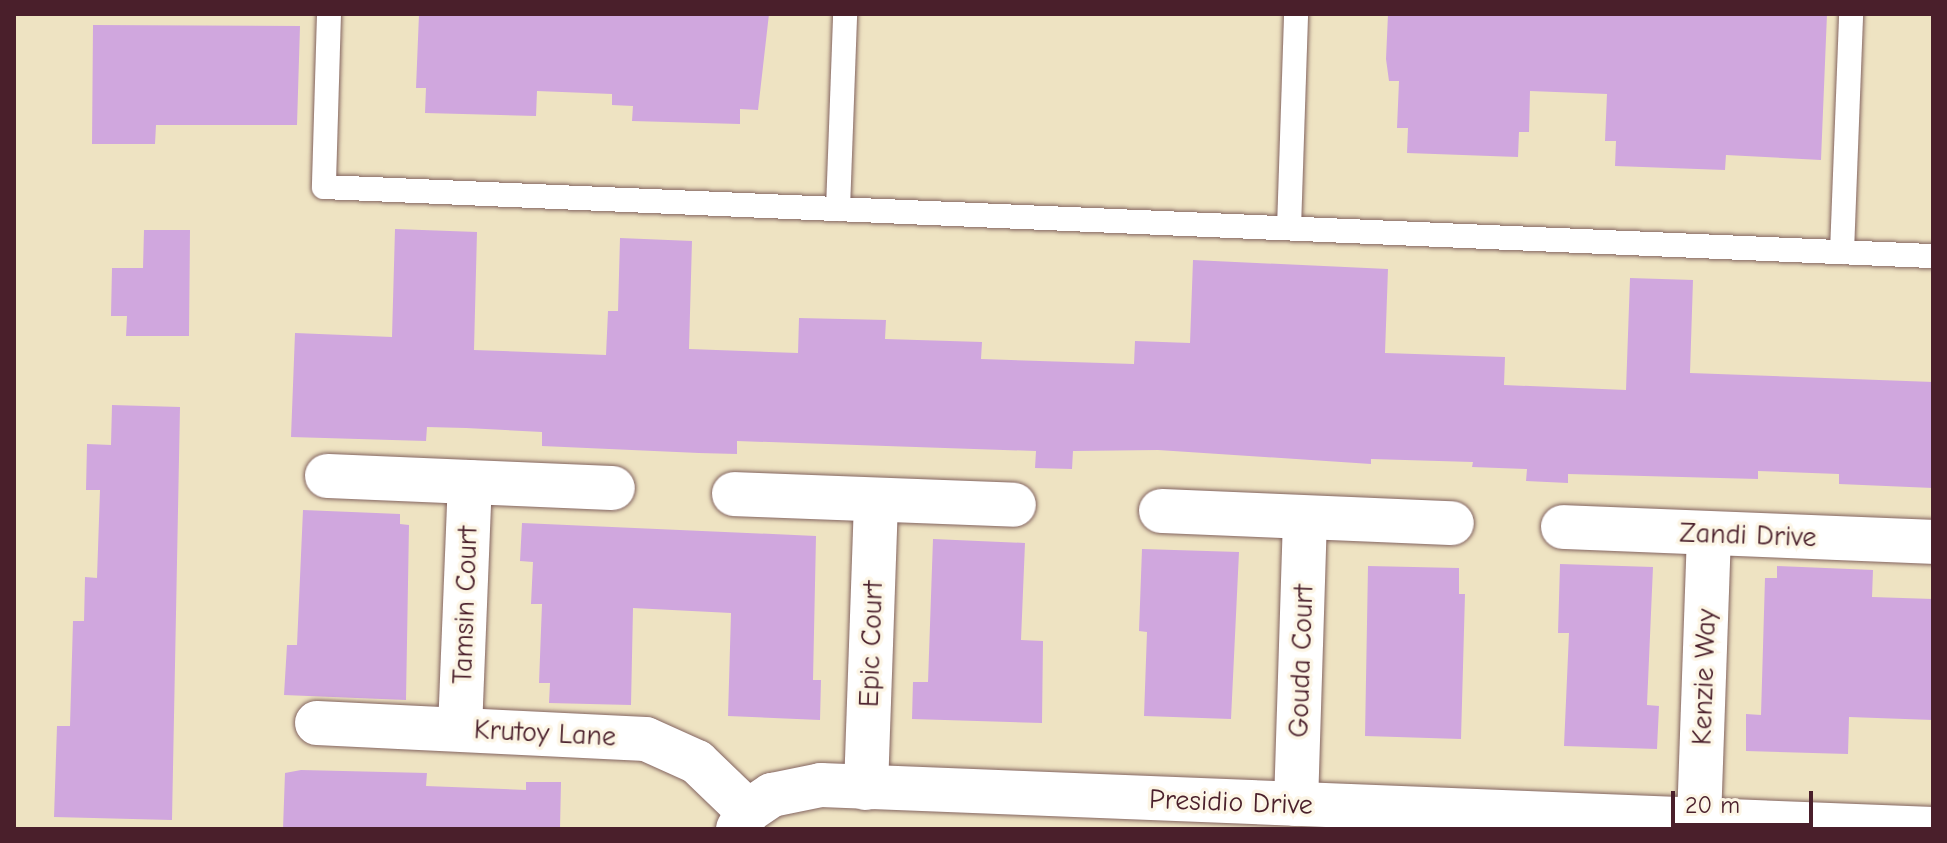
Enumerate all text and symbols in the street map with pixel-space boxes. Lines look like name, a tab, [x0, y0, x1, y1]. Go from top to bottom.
street label: Zandi Drive	[1679, 516, 1817, 554]
street label: Tamsin Court	[445, 526, 485, 684]
street label: Epic Court	[852, 580, 890, 708]
street label: Gouda Court	[1282, 584, 1320, 738]
street label: Kenzie Way	[1685, 608, 1723, 746]
street label: Krutoy Lane	[473, 712, 617, 754]
scale bar	[1675, 775, 1817, 825]
street label: Presidio Drive	[1149, 782, 1313, 822]
text: 20 m	[1685, 791, 1740, 819]

